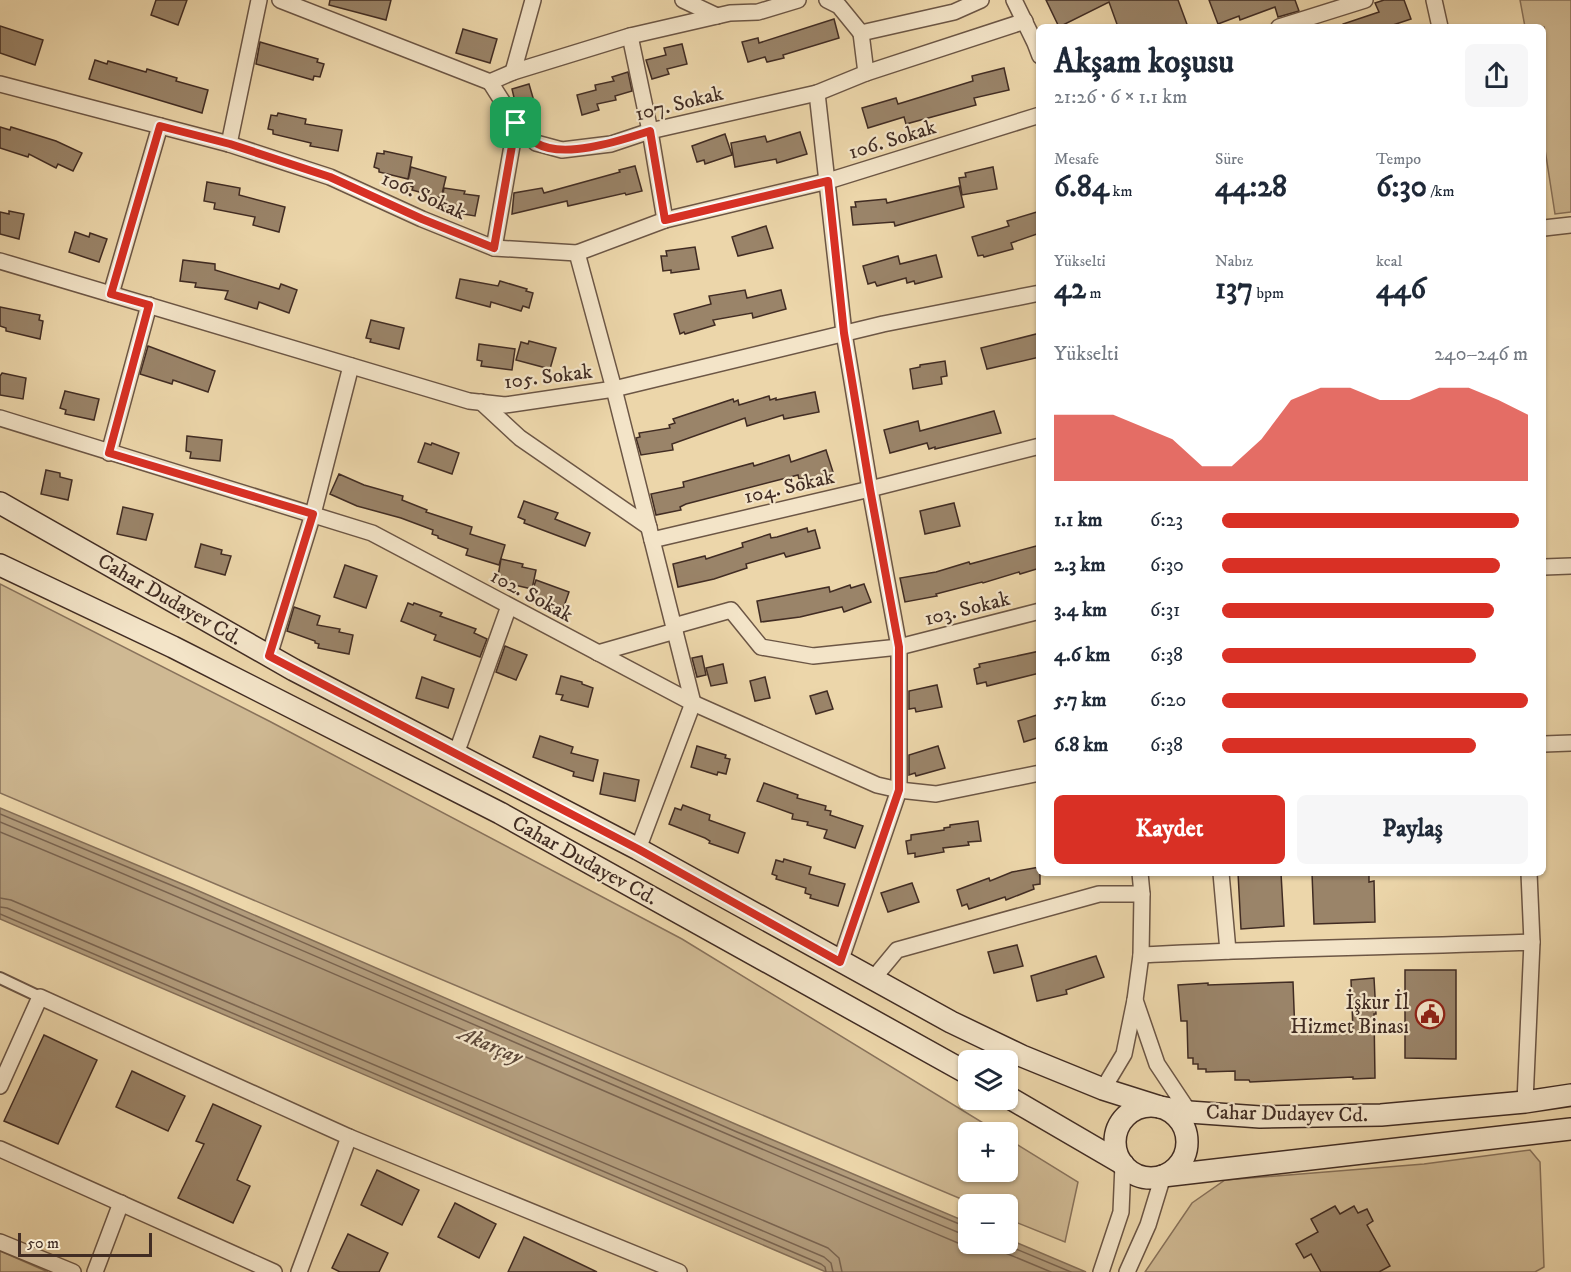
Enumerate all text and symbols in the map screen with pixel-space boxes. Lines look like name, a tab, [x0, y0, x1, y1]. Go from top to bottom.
text: Akşam koşusu	[1054, 42, 1234, 83]
button: share	[1465, 44, 1528, 107]
street label: 107. Sokak	[632, 80, 727, 128]
text: 21:26 · 6 × 1.1 km	[1054, 85, 1187, 110]
pin	[490, 97, 541, 148]
icon: arrive	[499, 106, 532, 139]
street label: 106. Sokak	[845, 114, 940, 166]
text: Mesafe	[1054, 149, 1099, 169]
text: Süre	[1215, 149, 1244, 169]
text: Tempo	[1376, 149, 1421, 169]
street label: 106. Sokak	[377, 166, 471, 226]
text: 6.84	[1054, 169, 1109, 206]
text: 44:28	[1215, 169, 1287, 206]
text: 6:30	[1376, 169, 1427, 206]
text: km	[1109, 181, 1132, 201]
text: /km	[1427, 181, 1455, 201]
text: Yükselti	[1054, 251, 1106, 271]
text: Nabız	[1215, 251, 1253, 271]
text: kcal	[1376, 251, 1402, 271]
text: 42	[1054, 271, 1086, 308]
text: 137	[1215, 271, 1253, 308]
text: 446	[1376, 271, 1426, 308]
text: m	[1086, 283, 1101, 303]
text: bpm	[1253, 283, 1284, 303]
text: Yükselti	[1054, 342, 1119, 367]
text: 240–246 m	[1434, 342, 1528, 367]
street label: 105. Sokak	[502, 359, 595, 395]
street label: 104. Sokak	[742, 464, 837, 510]
text: 1.1 km	[1054, 508, 1103, 533]
text: 6:23	[1150, 508, 1183, 533]
street label: Cahar Dudayev Cd.	[93, 548, 246, 652]
text: 2.3 km	[1054, 553, 1106, 578]
text: 6:30	[1150, 553, 1184, 578]
street label: 102. Sokak	[486, 563, 578, 629]
street label: 103. Sokak	[922, 586, 1013, 632]
text: 3.4 km	[1054, 598, 1107, 623]
text: 6:31	[1150, 598, 1180, 623]
text: 4.6 km	[1054, 643, 1110, 668]
text: 6:38	[1150, 643, 1183, 668]
text: 5.7 km	[1054, 688, 1107, 713]
text: 6:20	[1150, 688, 1186, 713]
text: 6.8 km	[1054, 733, 1108, 758]
text: 6:38	[1150, 733, 1183, 758]
button: Kaydet	[1054, 795, 1285, 864]
button: Paylaş	[1297, 795, 1528, 864]
street label: Cahar Dudayev Cd.	[507, 810, 662, 912]
place label: İşkur İl Hizmet Binası	[1290, 989, 1410, 1040]
public building icon: İşkur İl Hizmet Binası	[1414, 998, 1446, 1030]
water label: Akarçay	[452, 1019, 528, 1071]
map controls	[958, 1050, 1018, 1254]
button: layers	[958, 1050, 1018, 1110]
street label: Cahar Dudayev Cd.	[1206, 1100, 1368, 1128]
button: +	[958, 1122, 1018, 1182]
button: −	[958, 1194, 1018, 1254]
scale bar	[18, 1230, 152, 1258]
text: 50 m	[27, 1233, 59, 1253]

